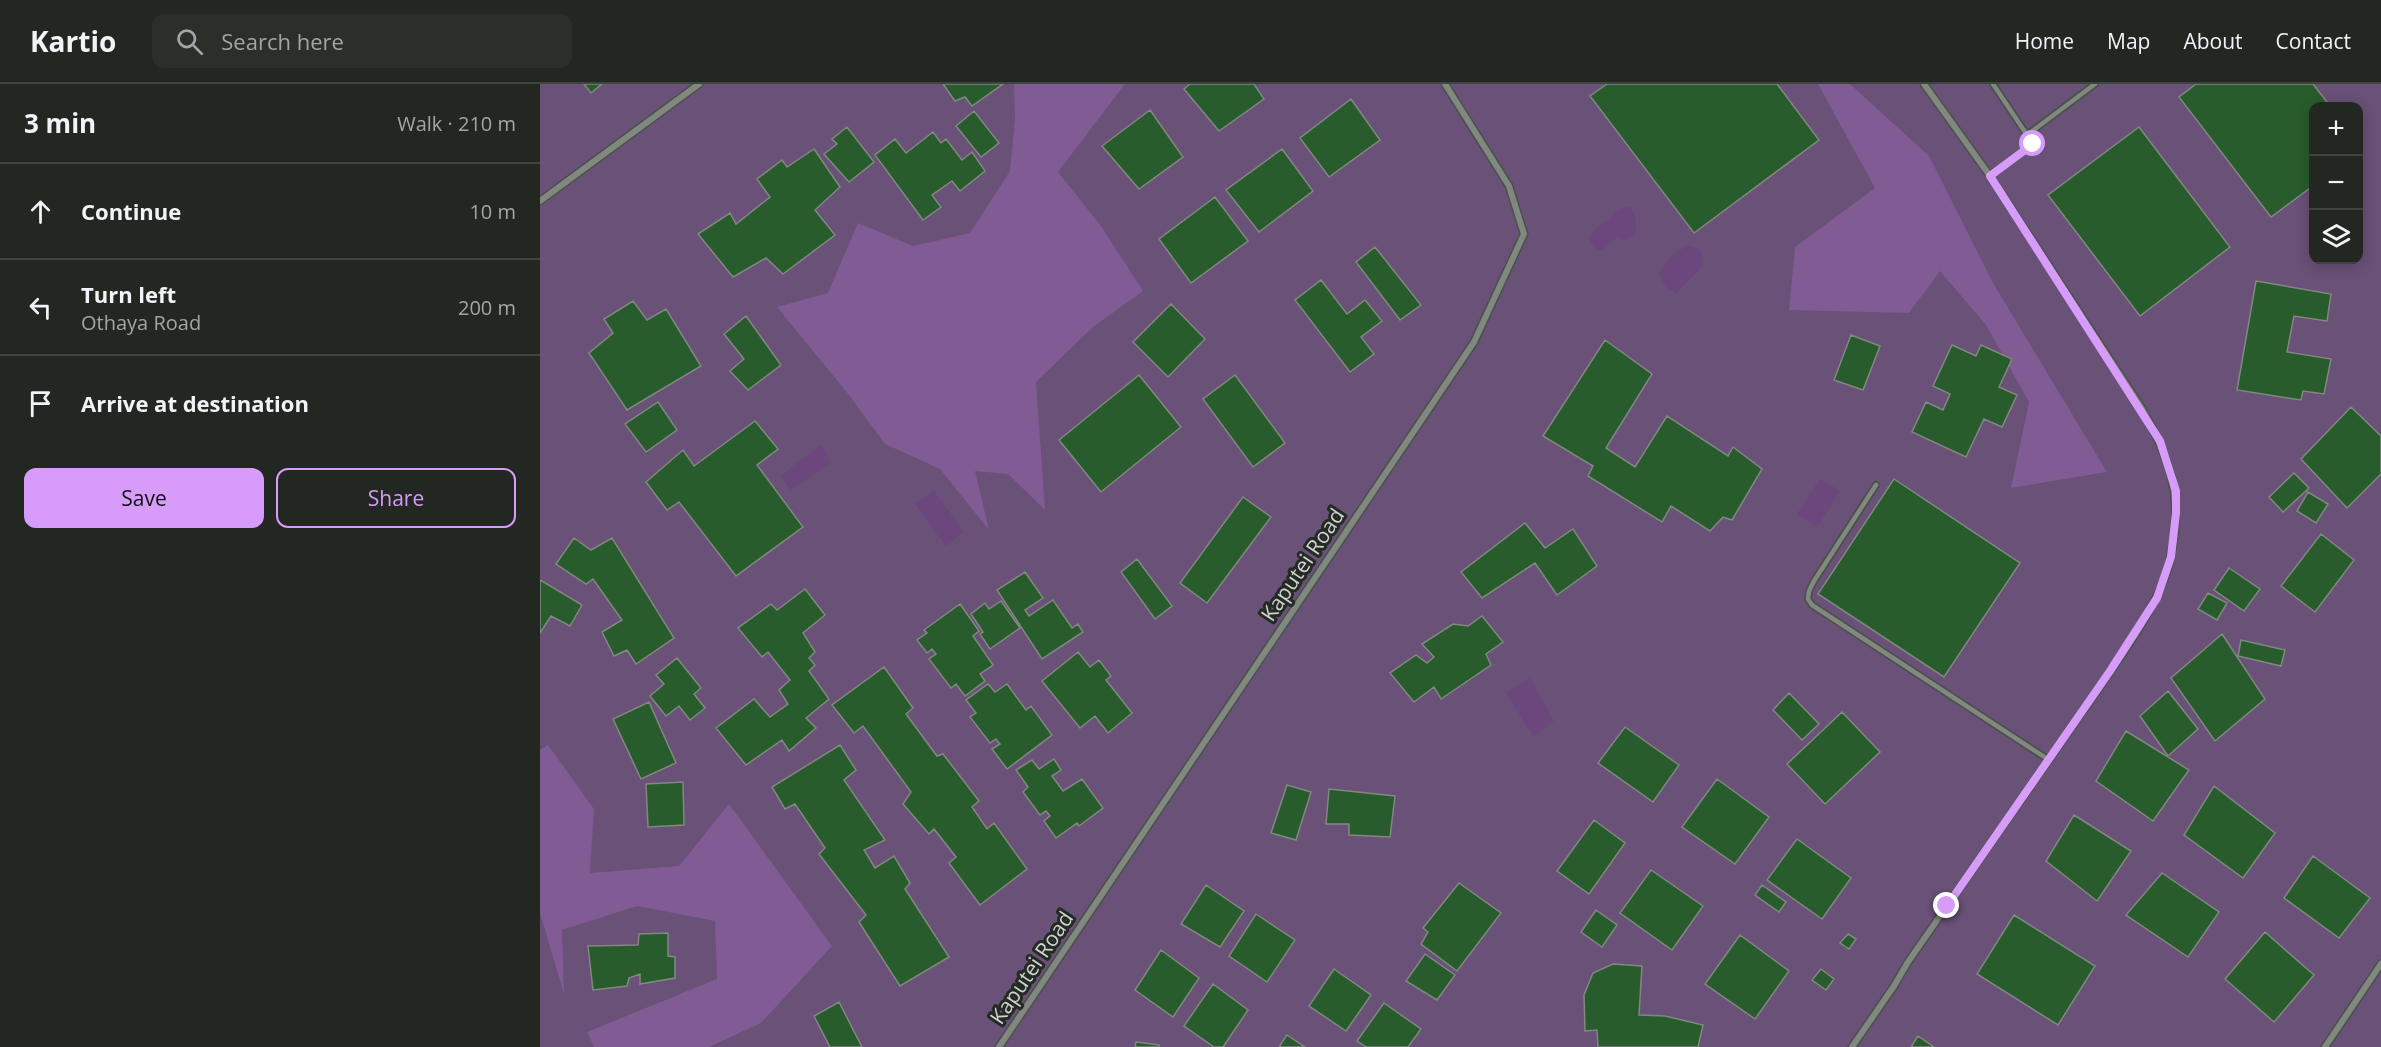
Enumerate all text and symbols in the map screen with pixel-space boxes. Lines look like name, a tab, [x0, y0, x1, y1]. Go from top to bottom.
search box	[152, 14, 572, 68]
text: Kartio	[30, 22, 116, 60]
icon: search	[173, 25, 206, 58]
text: Search here	[221, 26, 344, 56]
text: Home	[2015, 27, 2074, 55]
text: Map	[2107, 27, 2150, 55]
text: About	[2183, 27, 2243, 55]
text: Contact	[2276, 27, 2351, 55]
map controls	[2309, 102, 2363, 264]
button: +	[2309, 102, 2363, 156]
text: 3 min	[24, 105, 96, 141]
text: Walk · 210 m	[397, 110, 516, 137]
route start	[2019, 130, 2045, 156]
button: −	[2309, 156, 2363, 210]
icon: ahead	[24, 195, 57, 228]
text: Continue	[81, 196, 181, 226]
text: 10 m	[469, 198, 516, 225]
button: layers	[2309, 210, 2363, 264]
text: Turn left	[81, 279, 176, 309]
icon: left	[24, 291, 57, 324]
text: 200 m	[458, 294, 516, 321]
text: Othaya Road	[81, 309, 201, 336]
icon: arrive	[24, 387, 57, 420]
text: Arrive at destination	[81, 388, 309, 418]
button: Save	[24, 468, 264, 528]
button: Share	[276, 468, 516, 528]
street label: Kaputei Road	[1254, 503, 1350, 626]
route end	[1933, 892, 1959, 918]
street label: Kaputei Road	[983, 906, 1079, 1029]

